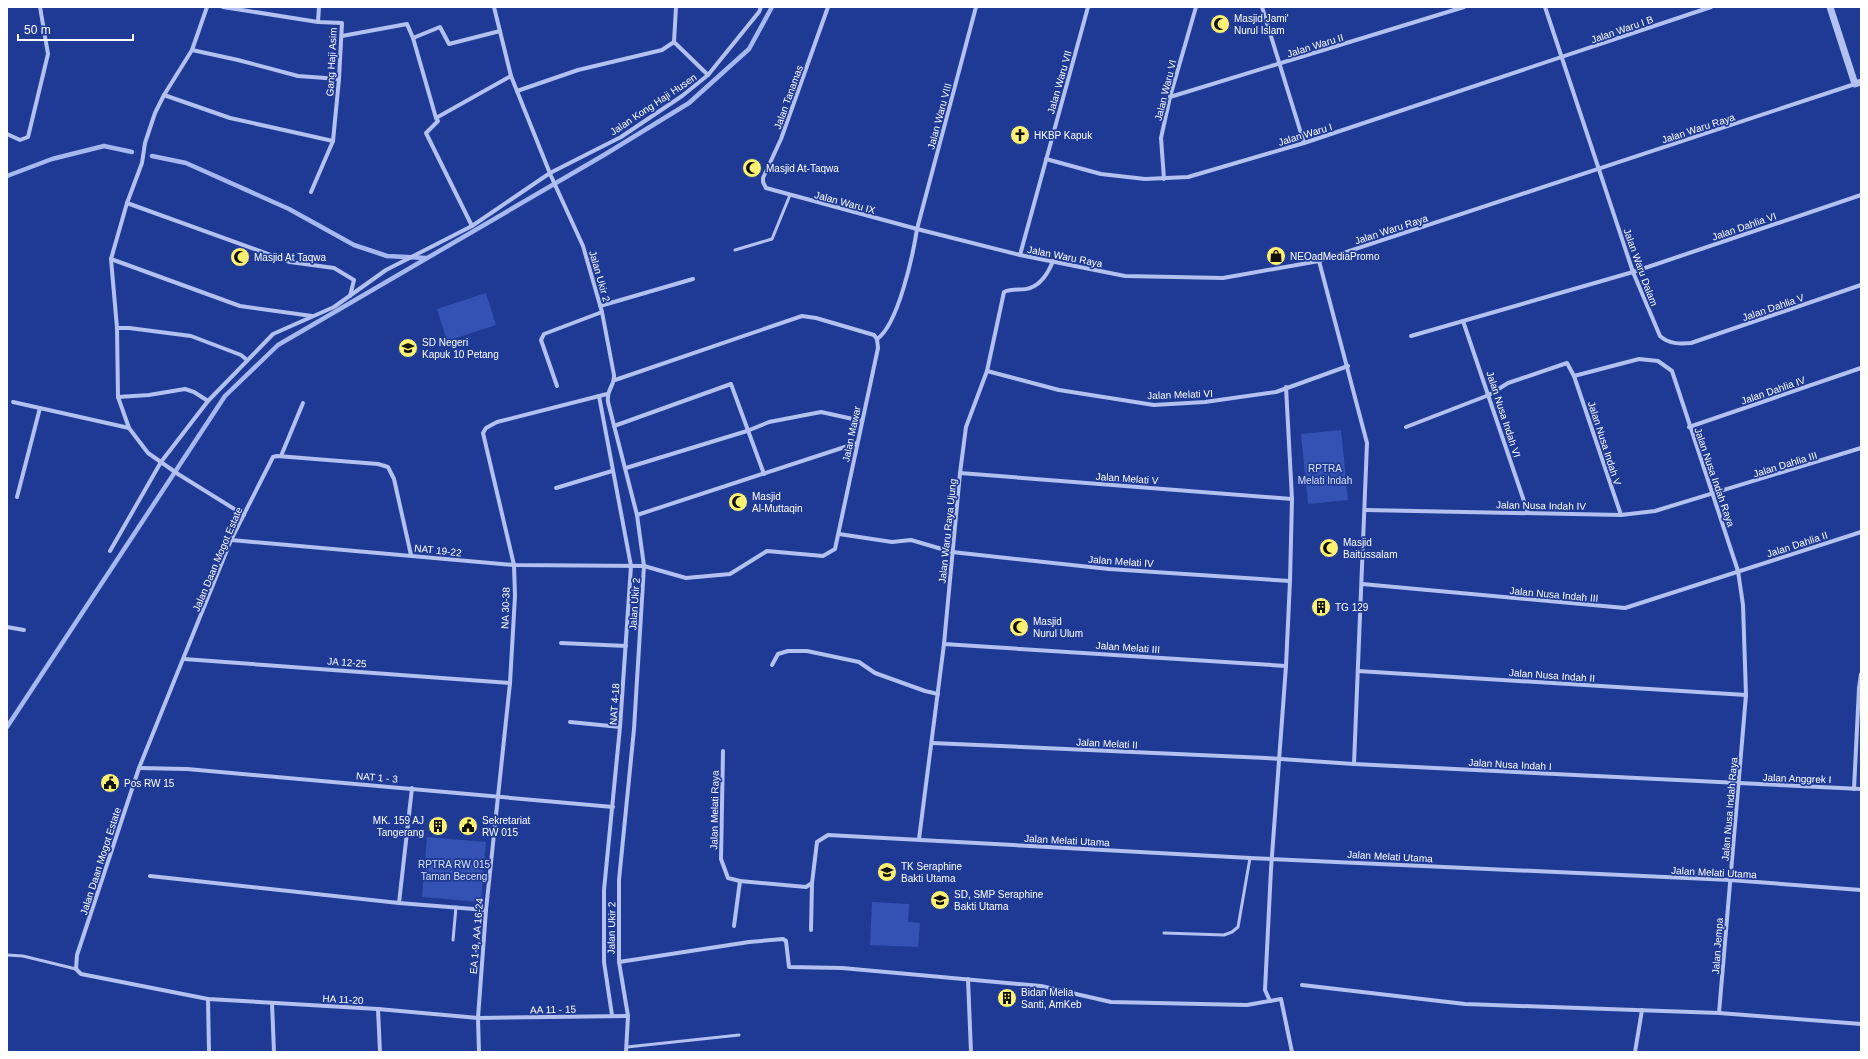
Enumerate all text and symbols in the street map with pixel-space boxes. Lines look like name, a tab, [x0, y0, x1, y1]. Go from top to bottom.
mosque icon: Masjid Jami' Nurul Islam	[1209, 13, 1231, 35]
place label: Masjid Jami' Nurul Islam	[1234, 13, 1289, 36]
street label: Jalan Waru I B	[1590, 14, 1655, 45]
scale bar	[18, 16, 133, 42]
text: 50 m	[24, 23, 51, 37]
street label: Gang Haji Asim	[324, 27, 339, 97]
street label: Jalan Waru II	[1286, 32, 1345, 59]
street label: Jalan Waru VII	[1045, 49, 1074, 115]
street label: Jalan Waru VI	[1153, 58, 1178, 122]
street label: Jalan Tanamas	[772, 64, 805, 131]
street label: Jalan Kong Haji Husen	[608, 71, 699, 137]
street label: Jalan Waru VIII	[925, 82, 954, 150]
street label: Jalan Waru Raya	[1660, 111, 1737, 145]
street label: Jalan Waru I	[1277, 121, 1333, 148]
church icon: HKBP Kapuk	[1009, 124, 1031, 146]
place label: HKBP Kapuk	[1034, 130, 1093, 141]
mosque icon: Masjid At-Taqwa	[741, 157, 763, 179]
place label: Masjid At-Taqwa	[766, 163, 839, 174]
street label: Jalan Waru IX	[813, 189, 877, 216]
street label: Jalan Dahlia VI	[1711, 210, 1778, 243]
street label: Jalan Waru Raya	[1353, 212, 1430, 246]
street label: Jalan Waru Dalam	[1621, 227, 1660, 308]
street label: Jalan Waru Raya	[1026, 244, 1104, 269]
shop icon: NEOadMediaPromo	[1265, 245, 1287, 267]
mosque icon: Masjid At Taqwa	[229, 246, 251, 268]
street label: Jalan Ukir 2	[587, 249, 612, 303]
place label: NEOadMediaPromo	[1290, 251, 1380, 262]
place label: Masjid At Taqwa	[254, 252, 327, 263]
street label: Jalan Dahlia V	[1741, 292, 1806, 323]
school or university icon: SD Negeri Kapuk 10 Petang	[397, 337, 419, 359]
place label: SD Negeri Kapuk 10 Petang	[422, 337, 499, 360]
street label: Jalan Nusa Indah VI	[1484, 370, 1523, 459]
street label: Jalan Dahlia IV	[1740, 374, 1807, 407]
street label: Jalan Melati VI	[1147, 388, 1213, 401]
street label: Jalan Nusa Indah V	[1586, 400, 1623, 487]
street label: Jalan Mawar	[840, 405, 863, 463]
street label: Jalan Nusa Indah Raya	[1692, 426, 1737, 529]
street label: Jalan Dahlia III	[1752, 450, 1818, 479]
park label: RPTRA Melati Indah	[1298, 463, 1352, 486]
street label: Jalan Melati V	[1095, 471, 1159, 486]
street label: Jalan Waru Raya Ujung	[937, 478, 958, 584]
mosque icon: Masjid Al-Muttaqin	[727, 491, 749, 513]
place label: Masjid Al-Muttaqin	[752, 491, 803, 514]
street label: Jalan Nusa Indah IV	[1496, 499, 1586, 512]
street label: Jalan Daan Mogot Estate	[190, 505, 245, 613]
street label: Jalan Dahlia II	[1765, 529, 1829, 559]
mosque icon: Masjid Baitussalam	[1318, 537, 1340, 559]
place label: Masjid Baitussalam	[1343, 537, 1397, 560]
street label: NAT 19-22	[414, 543, 463, 558]
street label: Jalan Melati IV	[1088, 554, 1154, 569]
street label: Jalan Ukir 2	[627, 577, 642, 631]
street label: Jalan Nusa Indah III	[1509, 585, 1599, 604]
street label: NA 30-38	[499, 587, 512, 629]
building icon: TG 129	[1310, 596, 1332, 618]
place label: TG 129	[1335, 602, 1369, 613]
mosque icon: Masjid Nurul Ulum	[1008, 616, 1030, 638]
place label: Masjid Nurul Ulum	[1033, 616, 1083, 639]
street label: Jalan Melati III	[1095, 640, 1161, 655]
street label: JA 12-25	[327, 656, 367, 669]
street label: Jalan Nusa Indah II	[1509, 667, 1595, 684]
street label: NAT 4-18	[608, 682, 621, 725]
street label: Jalan Melati II	[1076, 736, 1138, 751]
street label: Jalan Nusa Indah Raya	[1719, 756, 1740, 861]
street label: Jalan Nusa Indah I	[1468, 757, 1552, 772]
street label: NAT 1 - 3	[356, 770, 399, 785]
street label: Jalan Melati Raya	[708, 770, 721, 850]
public building icon: Pos RW 15	[99, 772, 121, 794]
street label: Jalan Anggrek I	[1762, 772, 1832, 785]
place label: Pos RW 15	[124, 778, 175, 789]
street label: Jalan Daan Mogot Estate	[78, 806, 123, 916]
place label: MK. 159 AJ Tangerang	[373, 815, 424, 838]
building icon: MK. 159 AJ Tangerang	[427, 815, 449, 837]
public building icon: Sekretariat RW 015	[457, 815, 479, 837]
place label: Sekretariat RW 015	[482, 815, 531, 838]
street label: Jalan Melati Utama	[1024, 833, 1110, 848]
street label: Jalan Melati Utama	[1347, 849, 1433, 864]
park label: RPTRA RW 015 Taman Beceng	[418, 859, 490, 882]
school or university icon: TK Seraphine Bakti Utama	[876, 861, 898, 883]
place label: TK Seraphine Bakti Utama	[901, 861, 963, 884]
street label: Jalan Melati Utama	[1671, 865, 1757, 880]
school or university icon: SD, SMP Seraphine Bakti Utama	[929, 889, 951, 911]
place label: SD, SMP Seraphine Bakti Utama	[954, 889, 1044, 912]
street label: EA 1-9, AA 16-24	[468, 897, 485, 974]
street label: Jalan Ukir 2	[606, 901, 617, 955]
street label: Jalan Jempa	[1710, 917, 1725, 975]
building icon: Bidan Melia Santi, AmKeb	[996, 987, 1018, 1009]
place label: Bidan Melia Santi, AmKeb	[1021, 987, 1082, 1010]
street label: HA 11-20	[322, 993, 364, 1006]
street label: AA 11 - 15	[530, 1004, 577, 1015]

